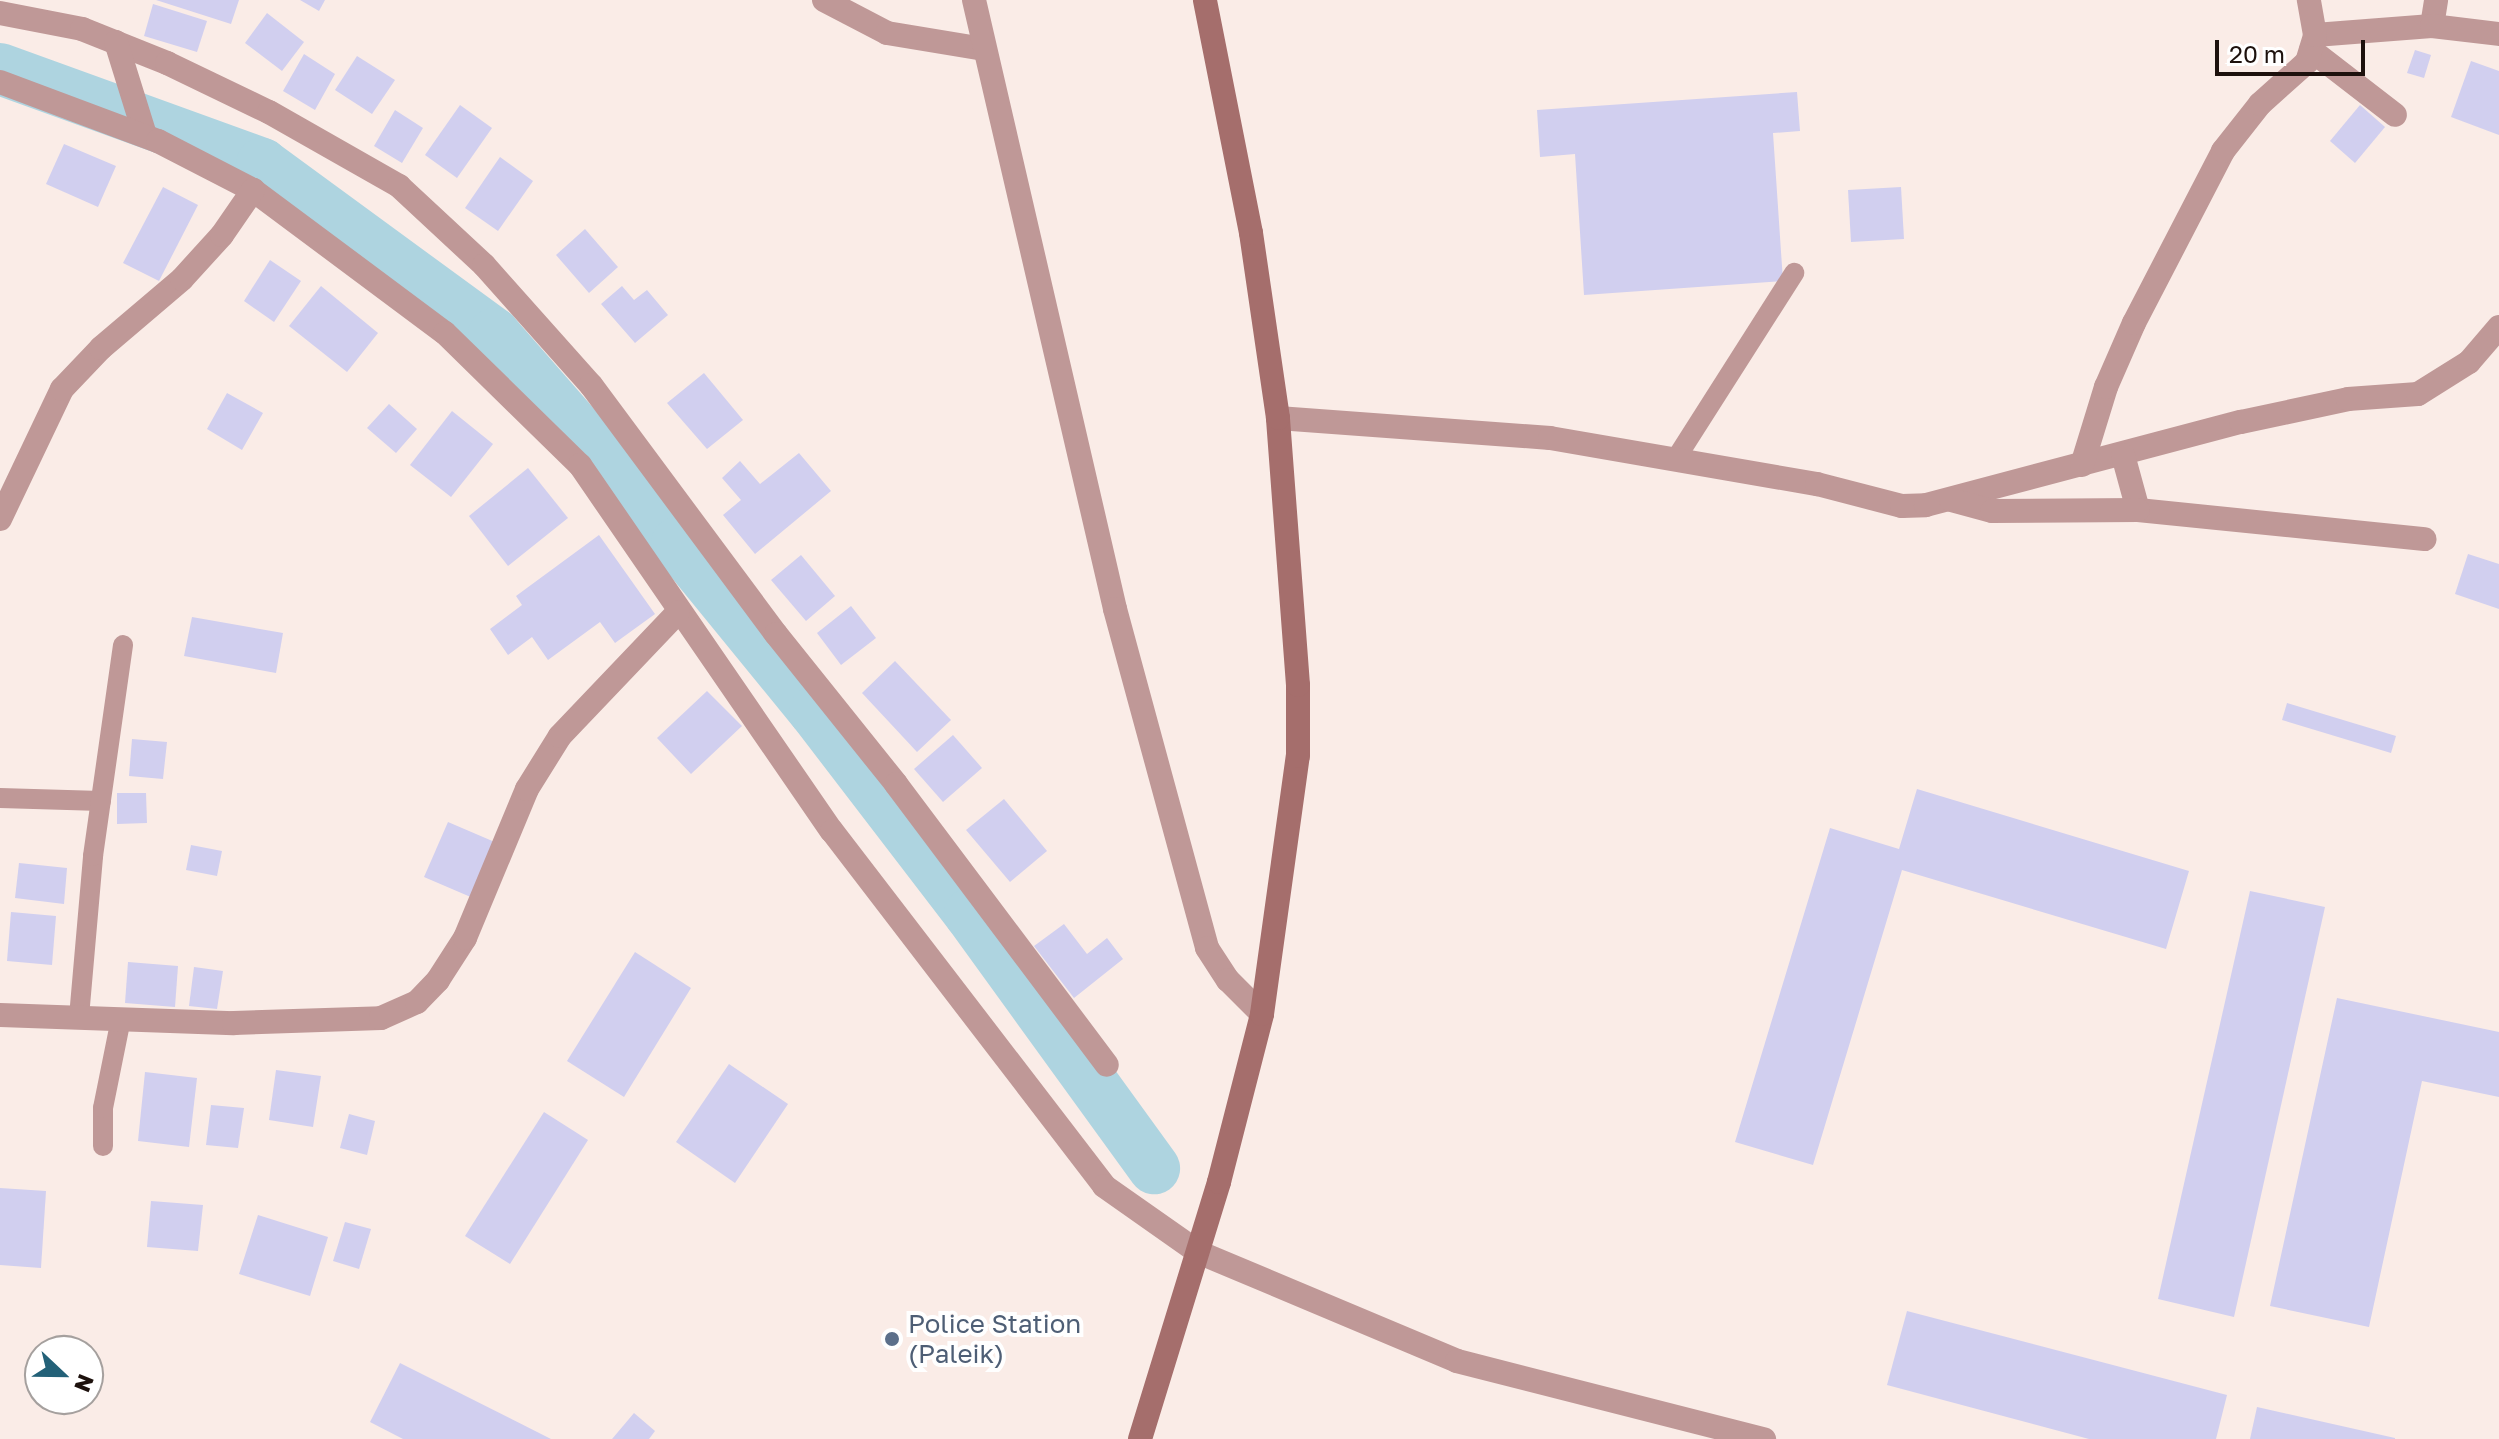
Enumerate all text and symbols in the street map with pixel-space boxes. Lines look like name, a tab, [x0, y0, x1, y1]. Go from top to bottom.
scale bar	[2219, 24, 2369, 74]
text: 20 m	[2229, 39, 2285, 68]
place label: Police Station (Paleik)	[908, 1308, 1081, 1370]
marker: Police Station (Paleik)	[883, 1330, 901, 1348]
north arrow	[24, 1335, 104, 1415]
text: N	[69, 1371, 101, 1396]

